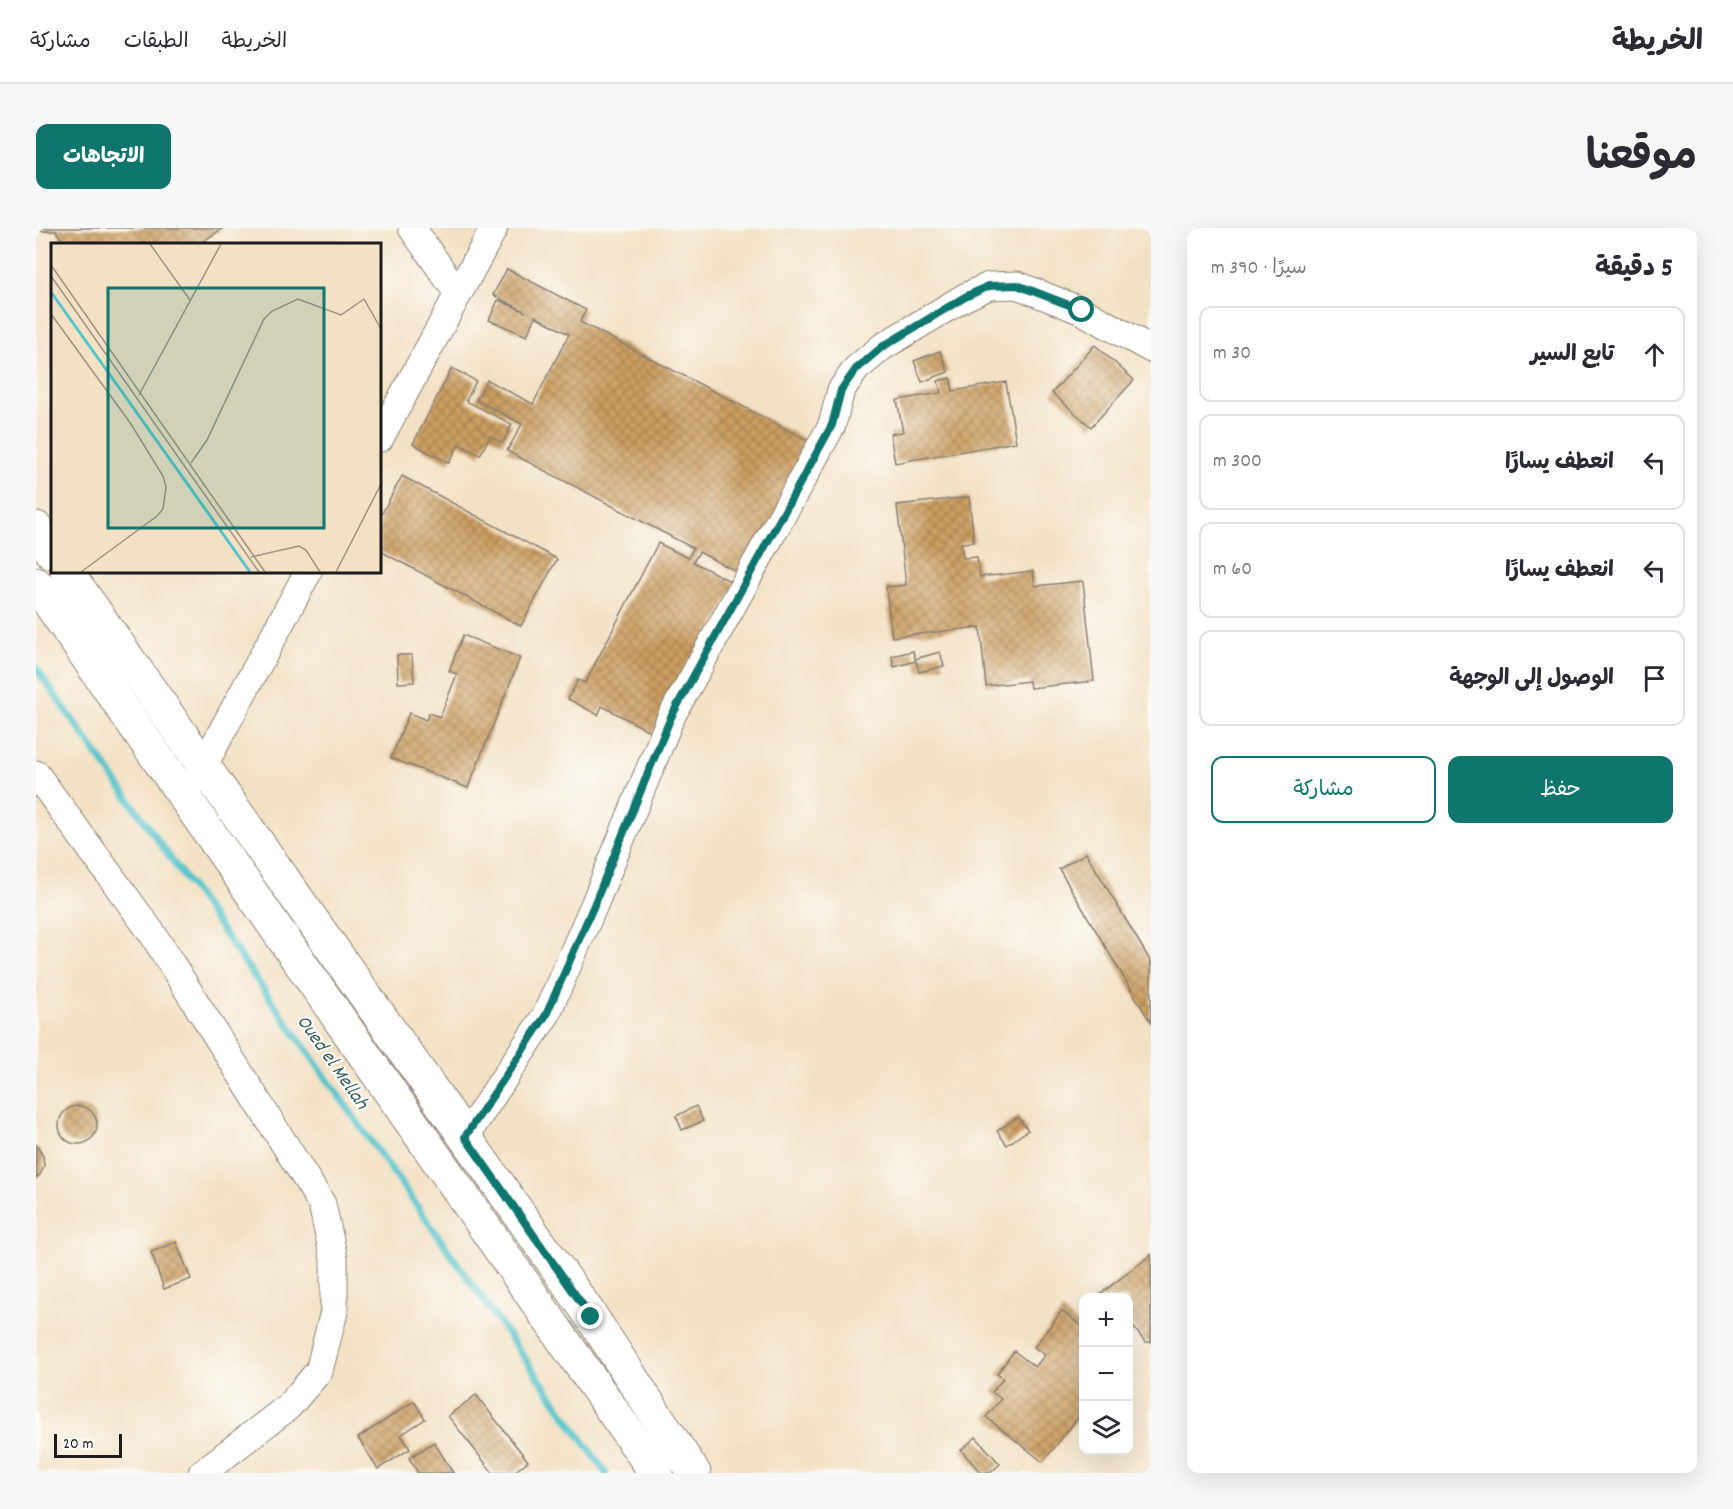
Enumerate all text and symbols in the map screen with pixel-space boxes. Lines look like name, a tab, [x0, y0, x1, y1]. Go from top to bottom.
text: الخريطة	[1612, 24, 1703, 64]
text: مشاركة	[30, 28, 91, 58]
text: الطبقات	[124, 28, 189, 58]
text: الخريطة	[222, 28, 287, 58]
button: الاتجاهات	[36, 124, 171, 189]
text: موقعنا	[1586, 130, 1697, 190]
inset map	[51, 243, 381, 573]
text: 5 دقيقة	[1595, 251, 1673, 288]
text: سيرًا · 390 m	[1211, 255, 1307, 283]
route start	[1068, 296, 1094, 322]
icon: ahead	[1638, 338, 1671, 371]
text: 30 m	[1213, 340, 1251, 368]
text: تابع السير	[1531, 340, 1614, 371]
icon: left	[1638, 446, 1671, 479]
text: 300 m	[1213, 448, 1262, 476]
text: انعطف يسارًا	[1505, 448, 1614, 479]
icon: left	[1638, 554, 1671, 587]
text: 60 m	[1213, 556, 1252, 584]
text: انعطف يسارًا	[1505, 556, 1614, 587]
icon: arrive	[1638, 662, 1671, 695]
text: الوصول إلى الوجهة	[1449, 664, 1614, 695]
button: مشاركة	[1211, 756, 1436, 823]
button: حفظ	[1448, 756, 1673, 823]
water label: Oued el Mellah	[289, 1010, 375, 1116]
map controls	[1079, 1293, 1133, 1455]
button: +	[1079, 1293, 1133, 1347]
route end	[577, 1303, 603, 1329]
button: −	[1079, 1347, 1133, 1401]
button: layers	[1079, 1401, 1133, 1455]
scale bar	[54, 1431, 122, 1458]
text: 20 m	[63, 1433, 93, 1456]

